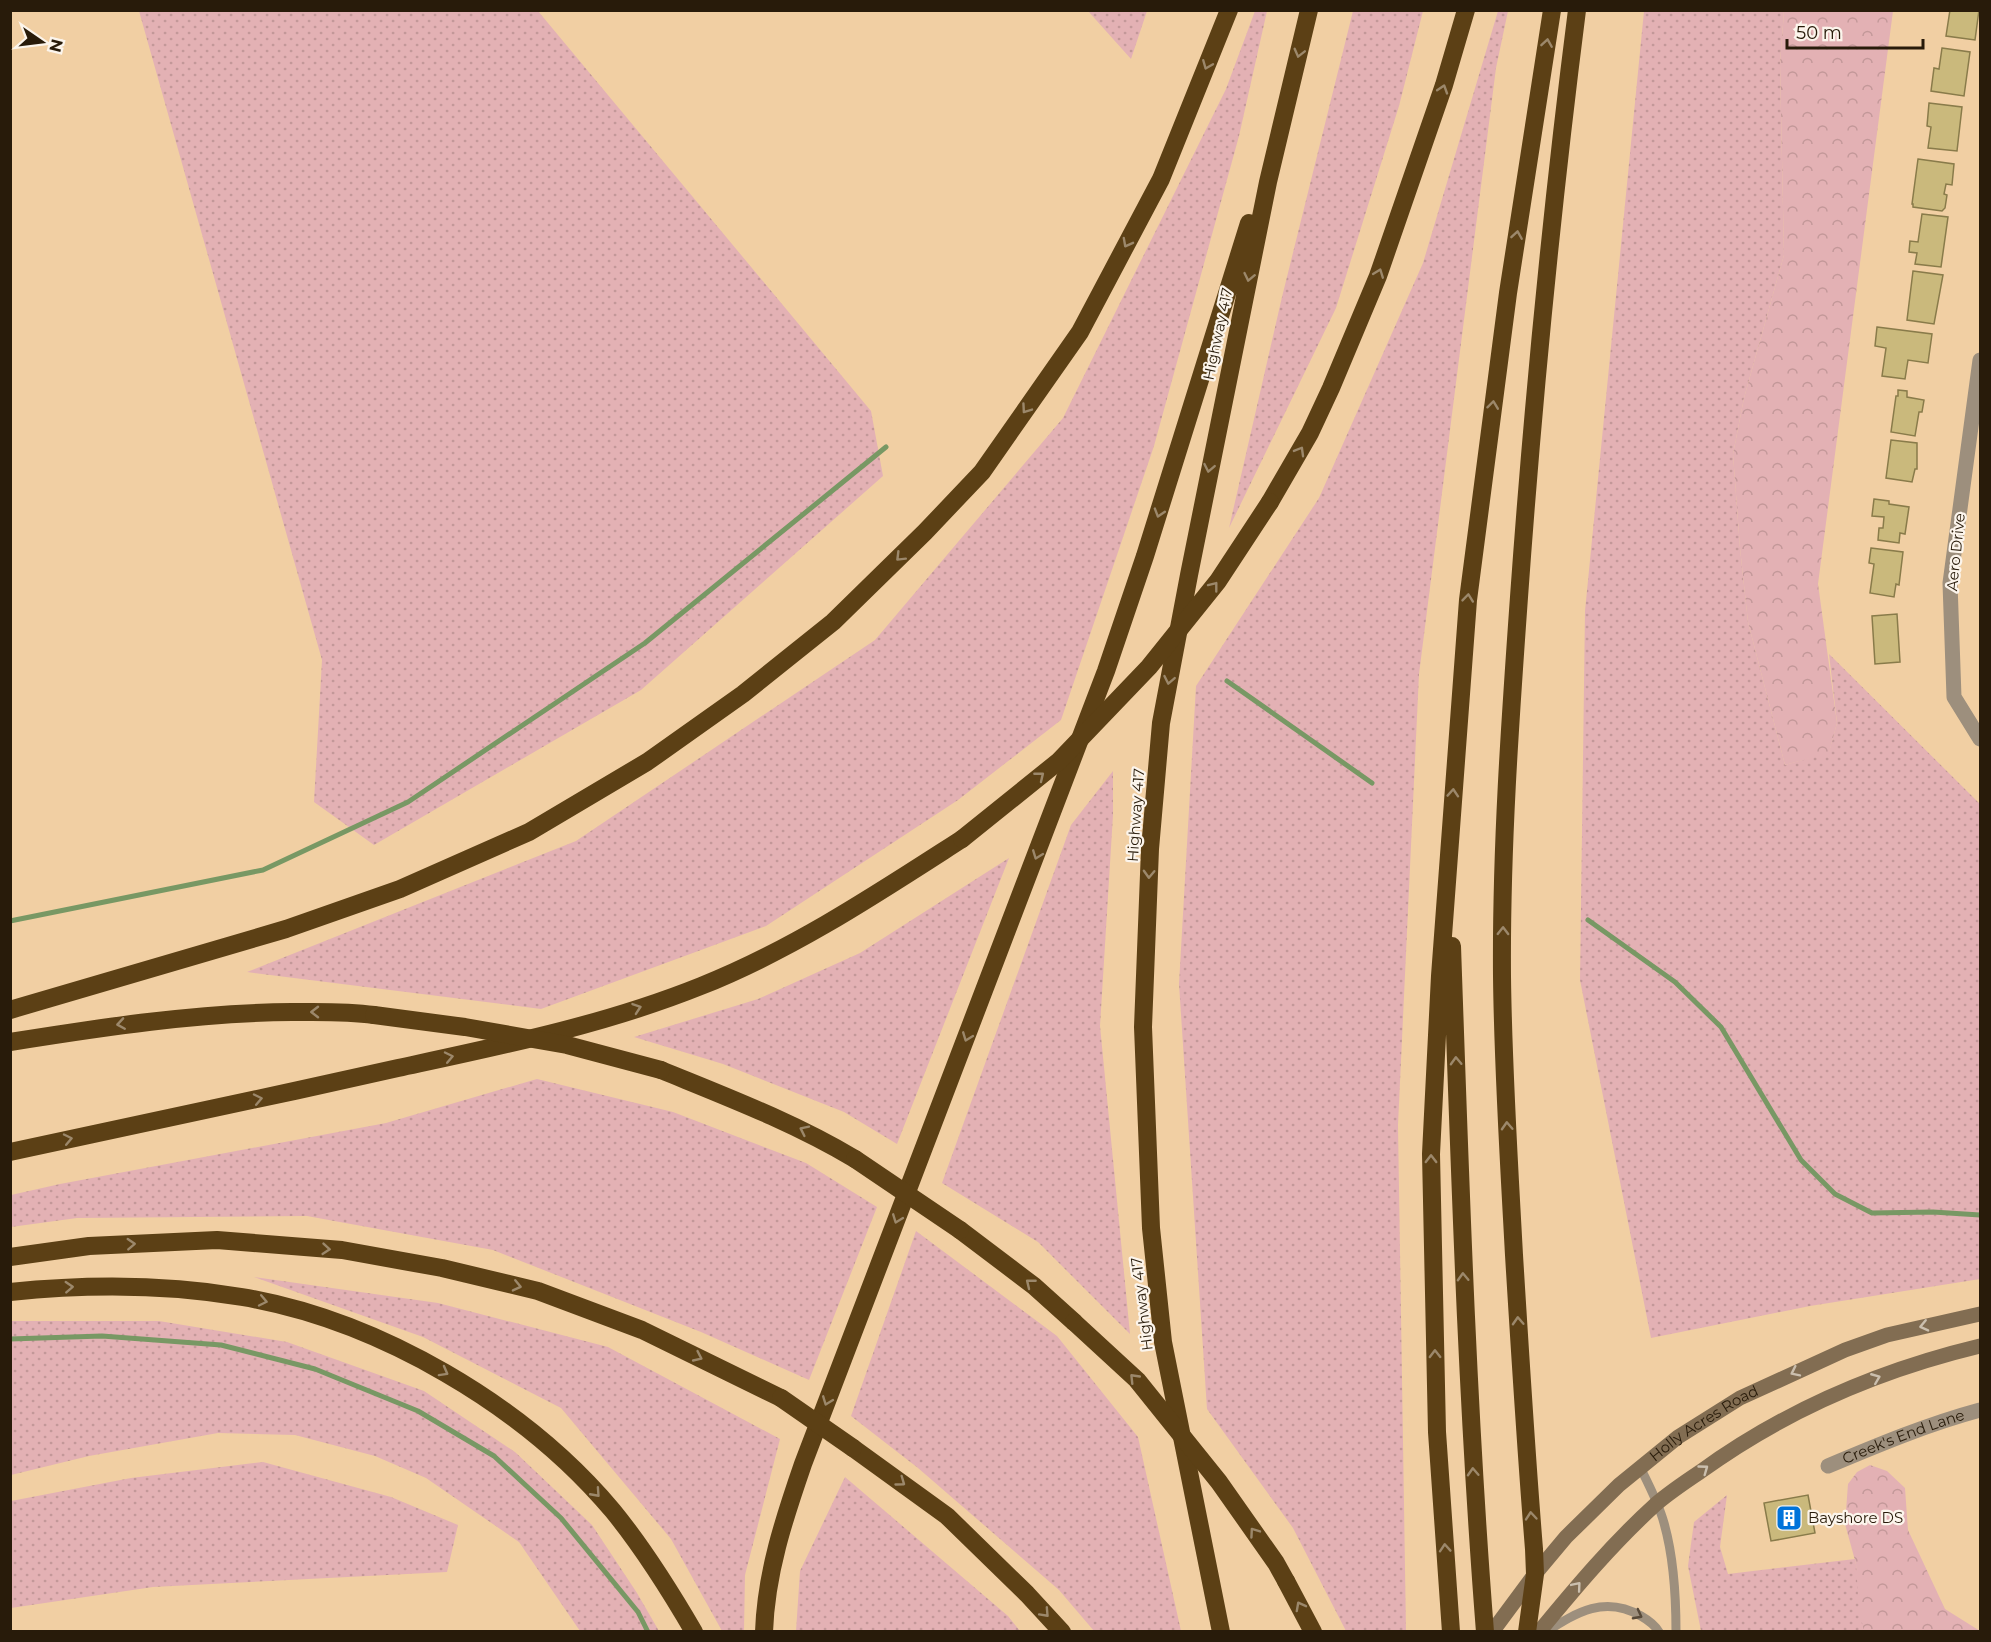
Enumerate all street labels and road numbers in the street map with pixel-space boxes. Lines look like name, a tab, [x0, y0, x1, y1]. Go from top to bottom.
street label: Highway 417	[1198, 286, 1237, 382]
street label: Aero Drive	[1942, 512, 1969, 592]
street label: Highway 417	[1123, 767, 1148, 862]
street label: Highway 417	[1126, 1256, 1157, 1352]
street label: Holly Acres Road	[1645, 1381, 1761, 1465]
street label: Creek's End Lane	[1839, 1405, 1967, 1468]

